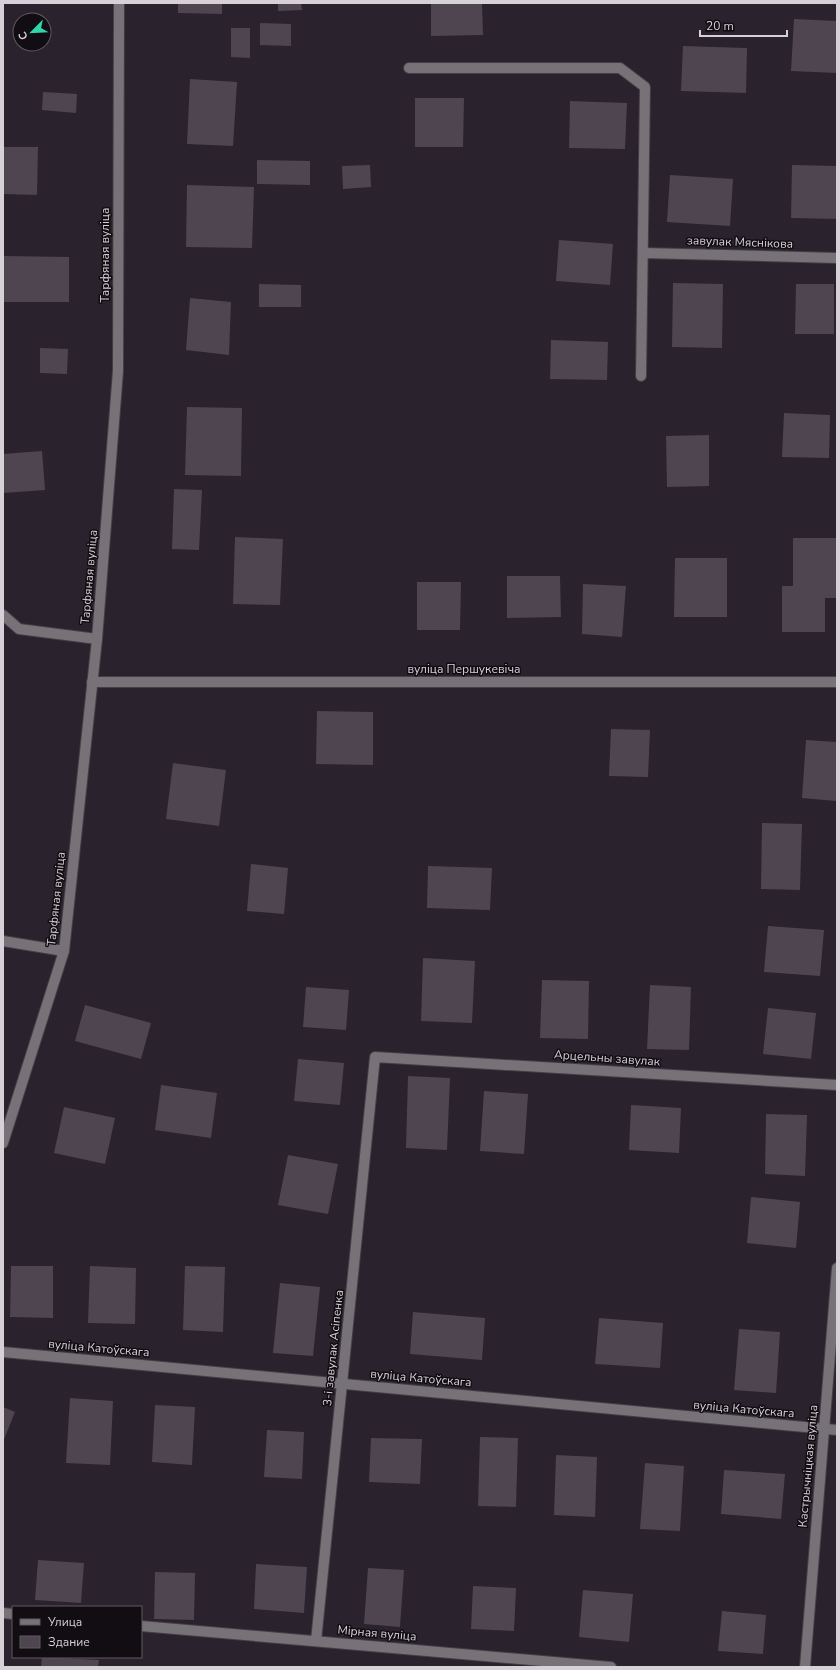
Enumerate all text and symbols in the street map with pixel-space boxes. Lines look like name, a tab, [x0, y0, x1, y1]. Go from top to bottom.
north arrow	[12, 12, 52, 52]
scale bar	[700, 12, 787, 38]
text: 20 m	[706, 18, 734, 34]
text: С	[15, 29, 32, 42]
street label: Тарфяная вуліца	[97, 208, 113, 302]
street label: завулак Мяснікова	[687, 232, 793, 252]
street label: Тарфяная вуліца	[77, 529, 101, 625]
street label: вуліца Першукевіча	[408, 661, 520, 677]
street label: Тарфяная вуліца	[43, 851, 69, 947]
street label: Арцельны завулак	[553, 1046, 661, 1070]
street label: 3-і завулак Асіпенка	[319, 1289, 347, 1407]
street label: вуліца Катоўскага	[48, 1336, 150, 1360]
street label: вуліца Катоўскага	[370, 1366, 472, 1390]
street label: вуліца Катоўскага	[693, 1397, 795, 1421]
street label: Кастрычніцкая вуліца	[795, 1404, 821, 1528]
legend	[12, 1606, 142, 1658]
text: Улица	[47, 1614, 82, 1630]
street label: Мірная вуліца	[337, 1622, 417, 1644]
text: Здание	[48, 1634, 90, 1650]

